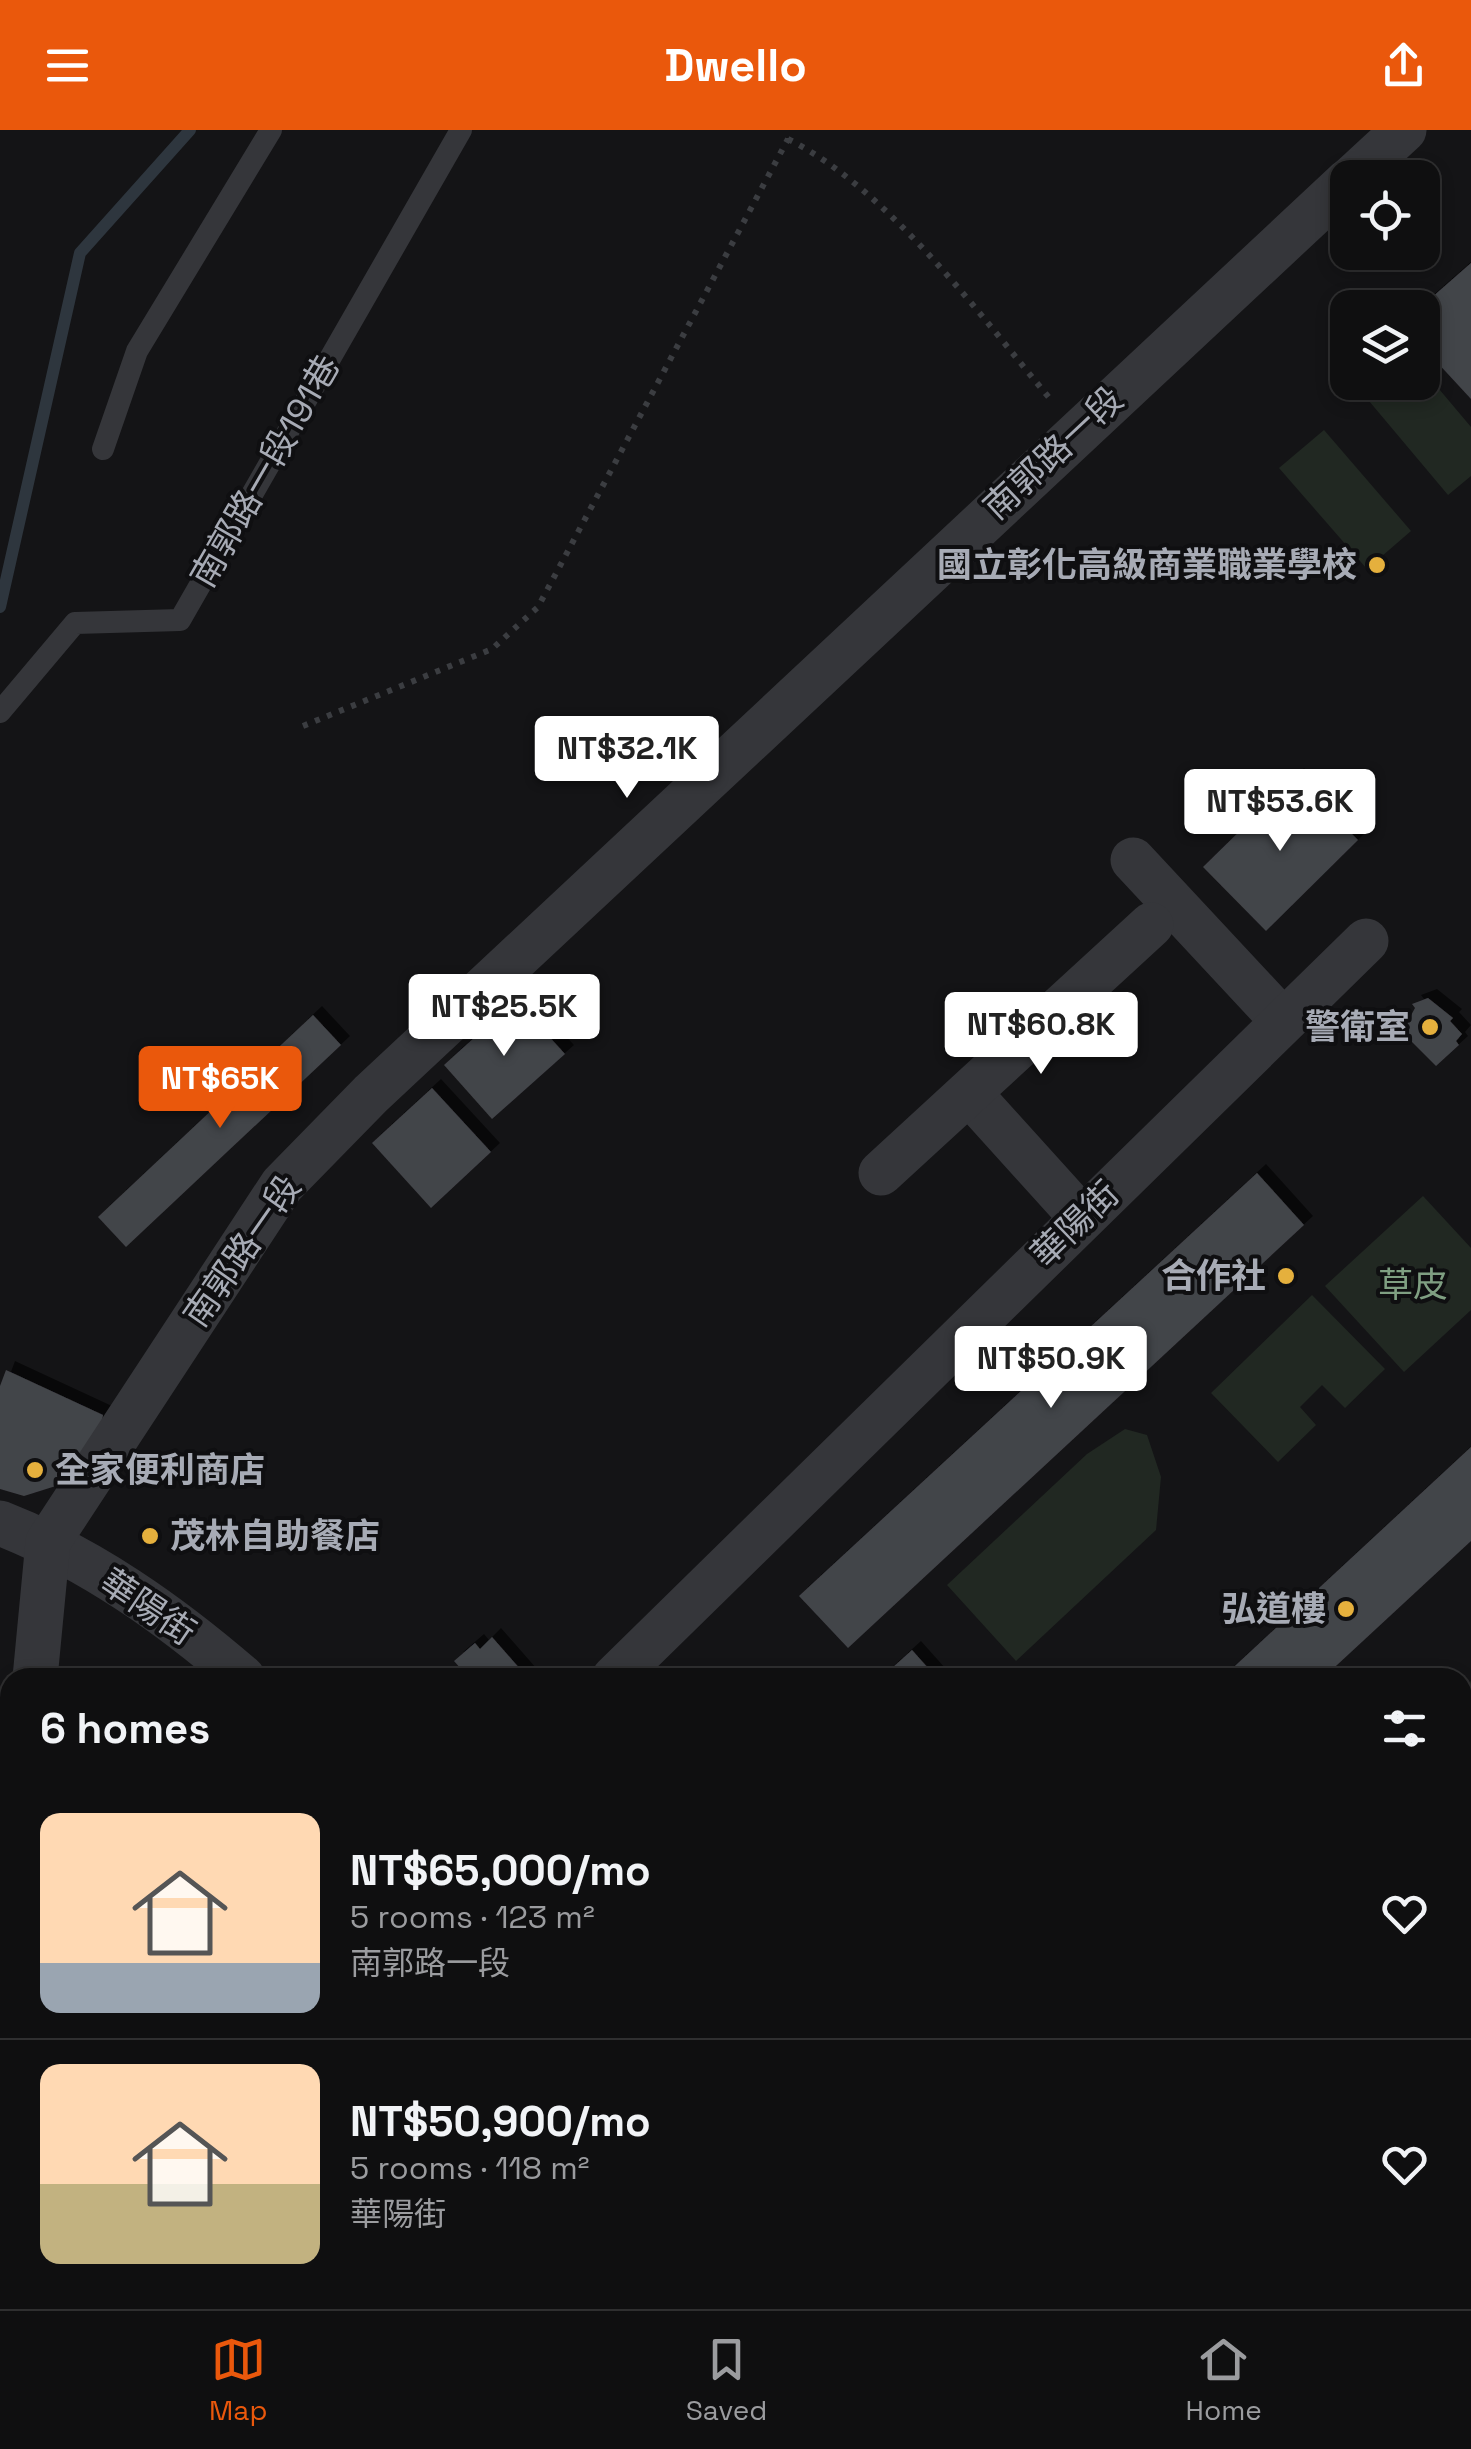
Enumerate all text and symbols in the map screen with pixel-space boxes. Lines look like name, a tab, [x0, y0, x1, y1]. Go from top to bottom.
text: Dwello	[664, 37, 807, 94]
icon: menu	[40, 38, 95, 93]
icon: share	[1376, 38, 1431, 93]
map controls	[1330, 160, 1440, 400]
button: locate	[1330, 160, 1440, 270]
button: layers	[1330, 290, 1440, 400]
street label: 南郭路一段191巷	[181, 347, 349, 595]
street label: 南郭路一段	[974, 377, 1132, 529]
place label: 國立彰化高級商業職業學校	[937, 543, 1357, 587]
marker: 國立彰化高級商業職業學校	[1366, 554, 1388, 576]
pin: NT$32.1K	[524, 716, 730, 801]
text: NT$32.1K	[557, 728, 697, 768]
pin: NT$53.6K	[1177, 769, 1383, 854]
text: NT$53.6K	[1206, 781, 1354, 821]
pin: NT$25.5K	[401, 974, 607, 1059]
text: NT$25.5K	[431, 986, 577, 1026]
pin: NT$60.8K	[938, 992, 1144, 1077]
text: NT$60.8K	[967, 1004, 1115, 1044]
place label: 警衛室	[1305, 1005, 1410, 1049]
marker: 警衛室	[1419, 1016, 1441, 1038]
pin: NT$65K	[139, 1046, 301, 1131]
text: NT$65K	[161, 1058, 279, 1098]
street label: 南郭路一段	[174, 1167, 310, 1335]
street label: 華陽街	[1022, 1172, 1128, 1276]
place label: 合作社	[1161, 1254, 1266, 1298]
park label: 草皮	[1378, 1263, 1448, 1307]
marker: 合作社	[1275, 1265, 1297, 1287]
pin: NT$50.9K	[948, 1326, 1154, 1411]
text: NT$50.9K	[977, 1338, 1125, 1378]
place label: 全家便利商店	[55, 1448, 265, 1492]
marker: 全家便利商店	[24, 1459, 46, 1481]
place label: 茂林自助餐店	[170, 1514, 380, 1558]
marker: 茂林自助餐店	[139, 1525, 161, 1547]
street label: 華陽街	[92, 1559, 204, 1655]
place label: 弘道樓	[1221, 1587, 1326, 1631]
marker: 弘道樓	[1335, 1598, 1357, 1620]
icon: filters	[1377, 1701, 1432, 1756]
text: 6 homes	[40, 1702, 210, 1755]
text: NT$65,000/mo	[350, 1844, 651, 1897]
icon: home	[120, 1853, 240, 1973]
icon: heart	[1377, 1886, 1432, 1941]
text: 5 rooms · 123 m²	[350, 1897, 595, 1937]
text: 南郭路一段	[350, 1943, 510, 1983]
text: NT$50,900/mo	[350, 2095, 651, 2148]
icon: home	[120, 2104, 240, 2224]
icon: heart	[1377, 2137, 1432, 2192]
text: 5 rooms · 118 m²	[350, 2148, 589, 2188]
text: 華陽街	[350, 2194, 446, 2234]
tab: Map	[209, 2332, 267, 2428]
tab: Saved	[686, 2332, 767, 2428]
tab: Home	[1186, 2332, 1262, 2428]

